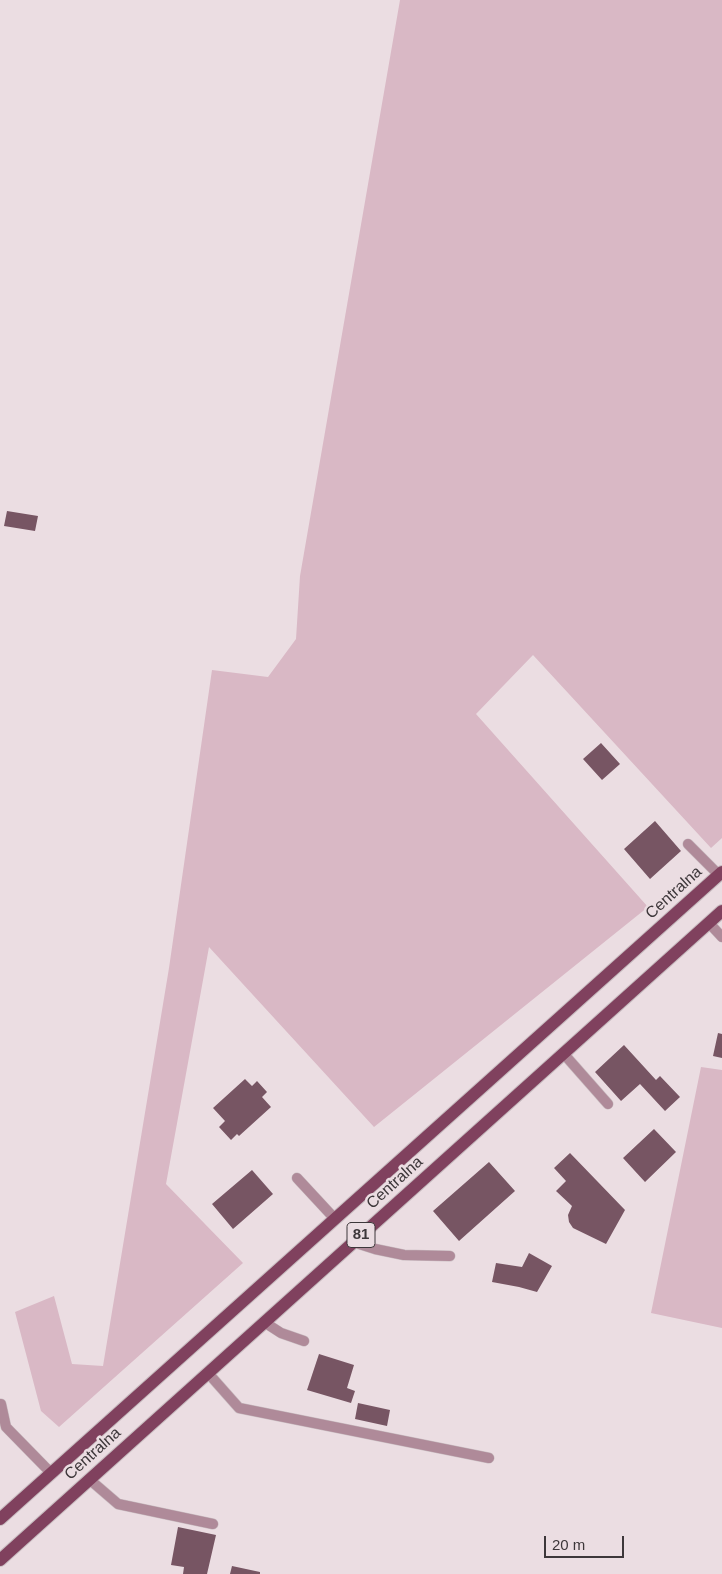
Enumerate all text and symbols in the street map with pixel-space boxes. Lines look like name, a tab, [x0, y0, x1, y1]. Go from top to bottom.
street label: Centralna	[642, 863, 706, 923]
street label: Centralna	[363, 1153, 427, 1213]
road number: 81	[347, 1222, 375, 1248]
street label: Centralna	[61, 1424, 125, 1484]
scale bar	[547, 1526, 627, 1558]
text: 20 m	[552, 1536, 585, 1553]

